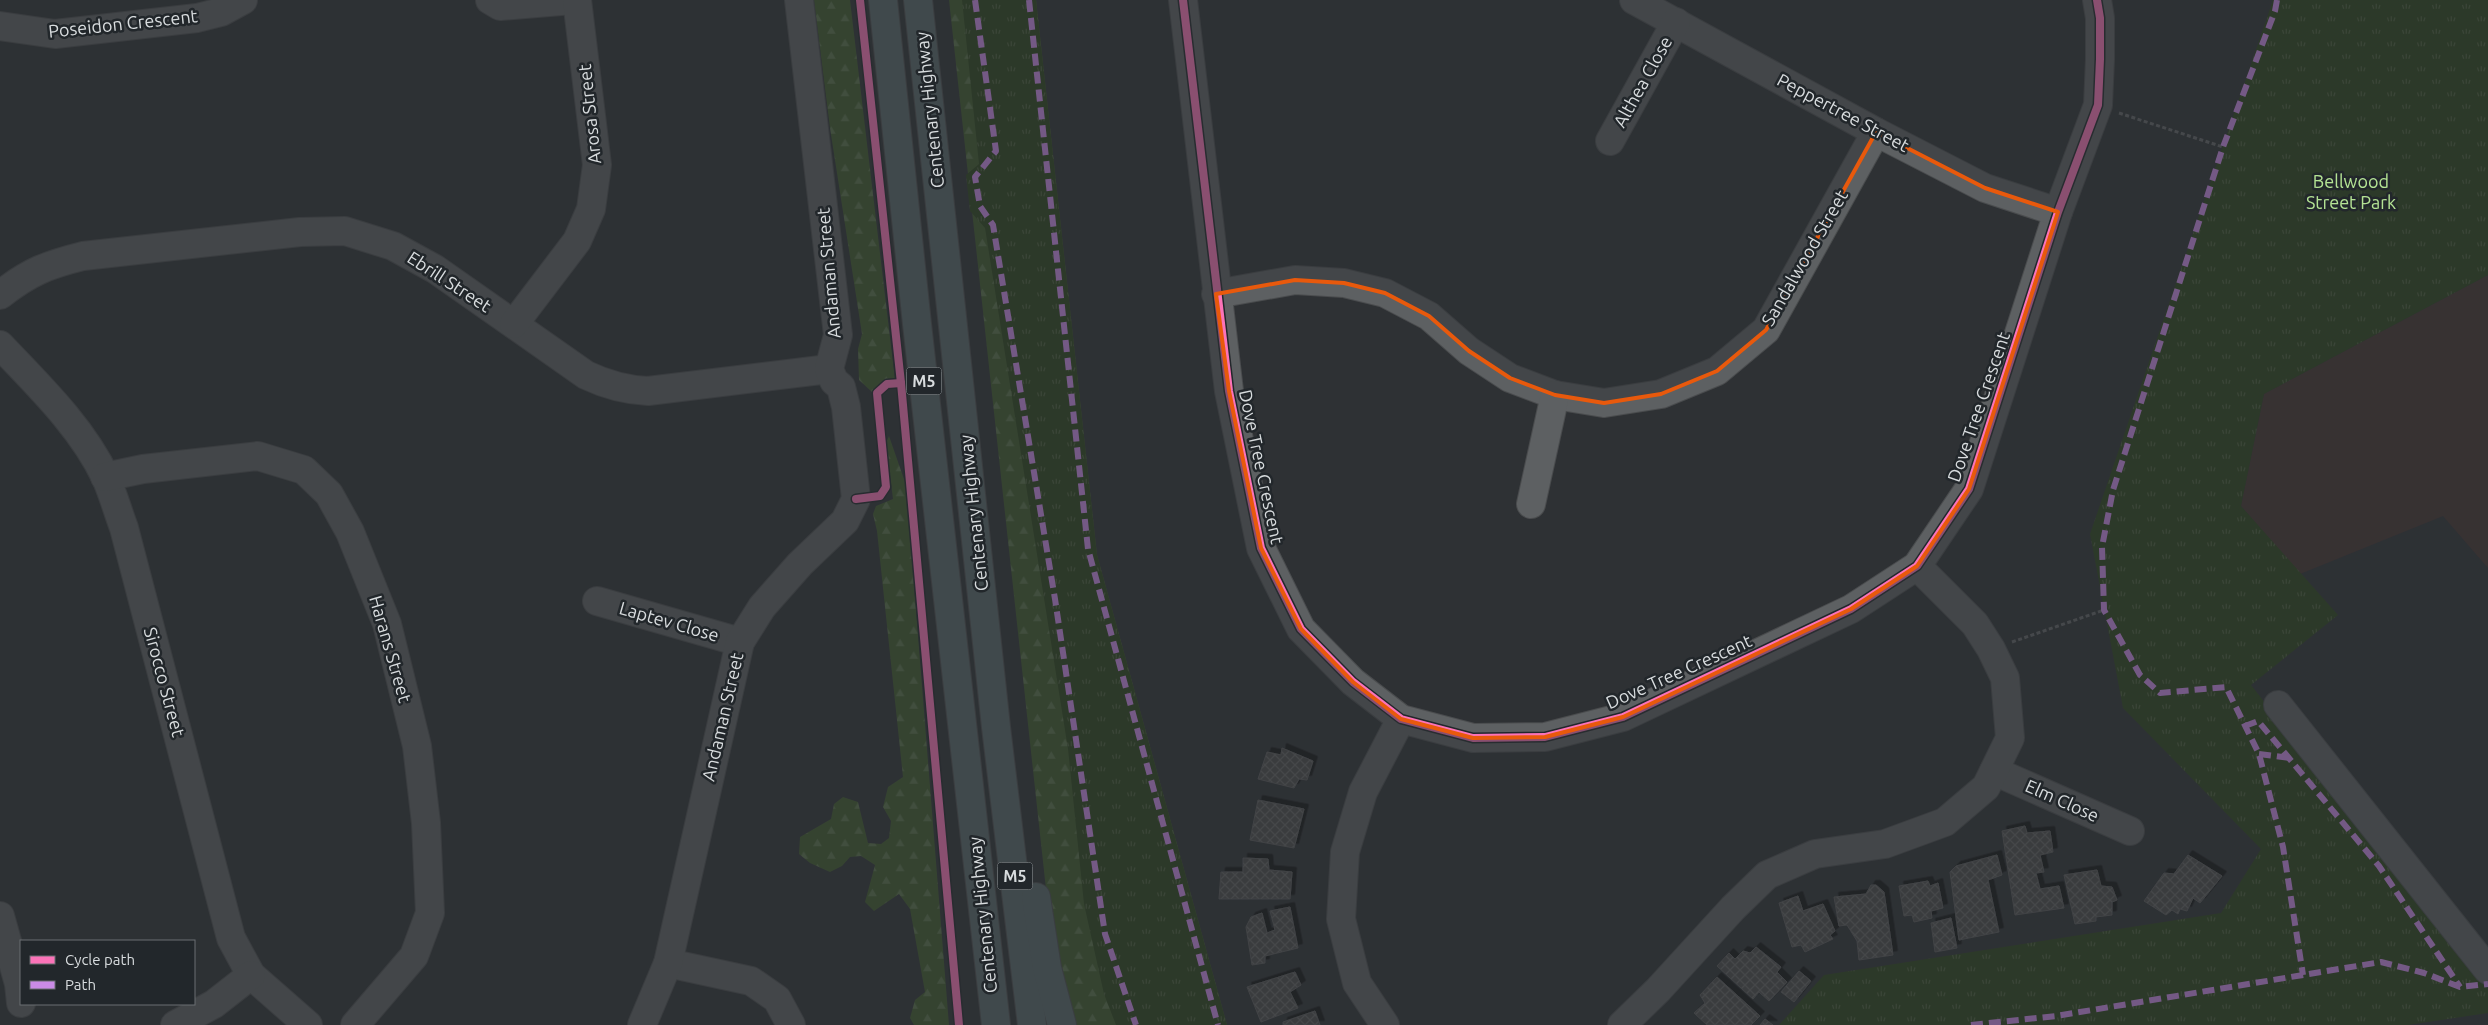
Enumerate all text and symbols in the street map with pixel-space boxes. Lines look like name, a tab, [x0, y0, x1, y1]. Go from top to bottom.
street label: Poseidon Crescent	[47, 5, 198, 41]
street label: Centenary Highway	[911, 31, 947, 189]
street label: Althea Close	[1609, 32, 1675, 131]
street label: Arosa Street	[574, 63, 604, 165]
street label: Peppertree Street	[1774, 69, 1913, 155]
park label: Bellwood Street Park	[2306, 171, 2396, 212]
street label: Sandalwood Street	[1757, 186, 1851, 329]
street label: Andaman Street	[812, 207, 844, 339]
street label: Ebrill Street	[404, 247, 495, 316]
street label: Dove Tree Crescent	[1943, 329, 2013, 484]
road number: M5	[906, 368, 942, 394]
street label: Dove Tree Crescent	[1236, 388, 1288, 546]
street label: Centenary Highway	[955, 434, 991, 592]
street label: Harans Street	[366, 593, 416, 705]
street label: Laptev Close	[617, 597, 721, 645]
street label: Sirocco Street	[141, 625, 189, 739]
street label: Dove Tree Crescent	[1603, 630, 1755, 712]
street label: Andaman Street	[698, 651, 747, 783]
street label: Elm Close	[2022, 775, 2102, 825]
street label: Centenary Highway	[964, 836, 1000, 994]
road number: M5	[998, 862, 1032, 889]
legend	[20, 940, 195, 1005]
text: Cycle path	[65, 951, 135, 968]
text: Path	[65, 976, 96, 993]

